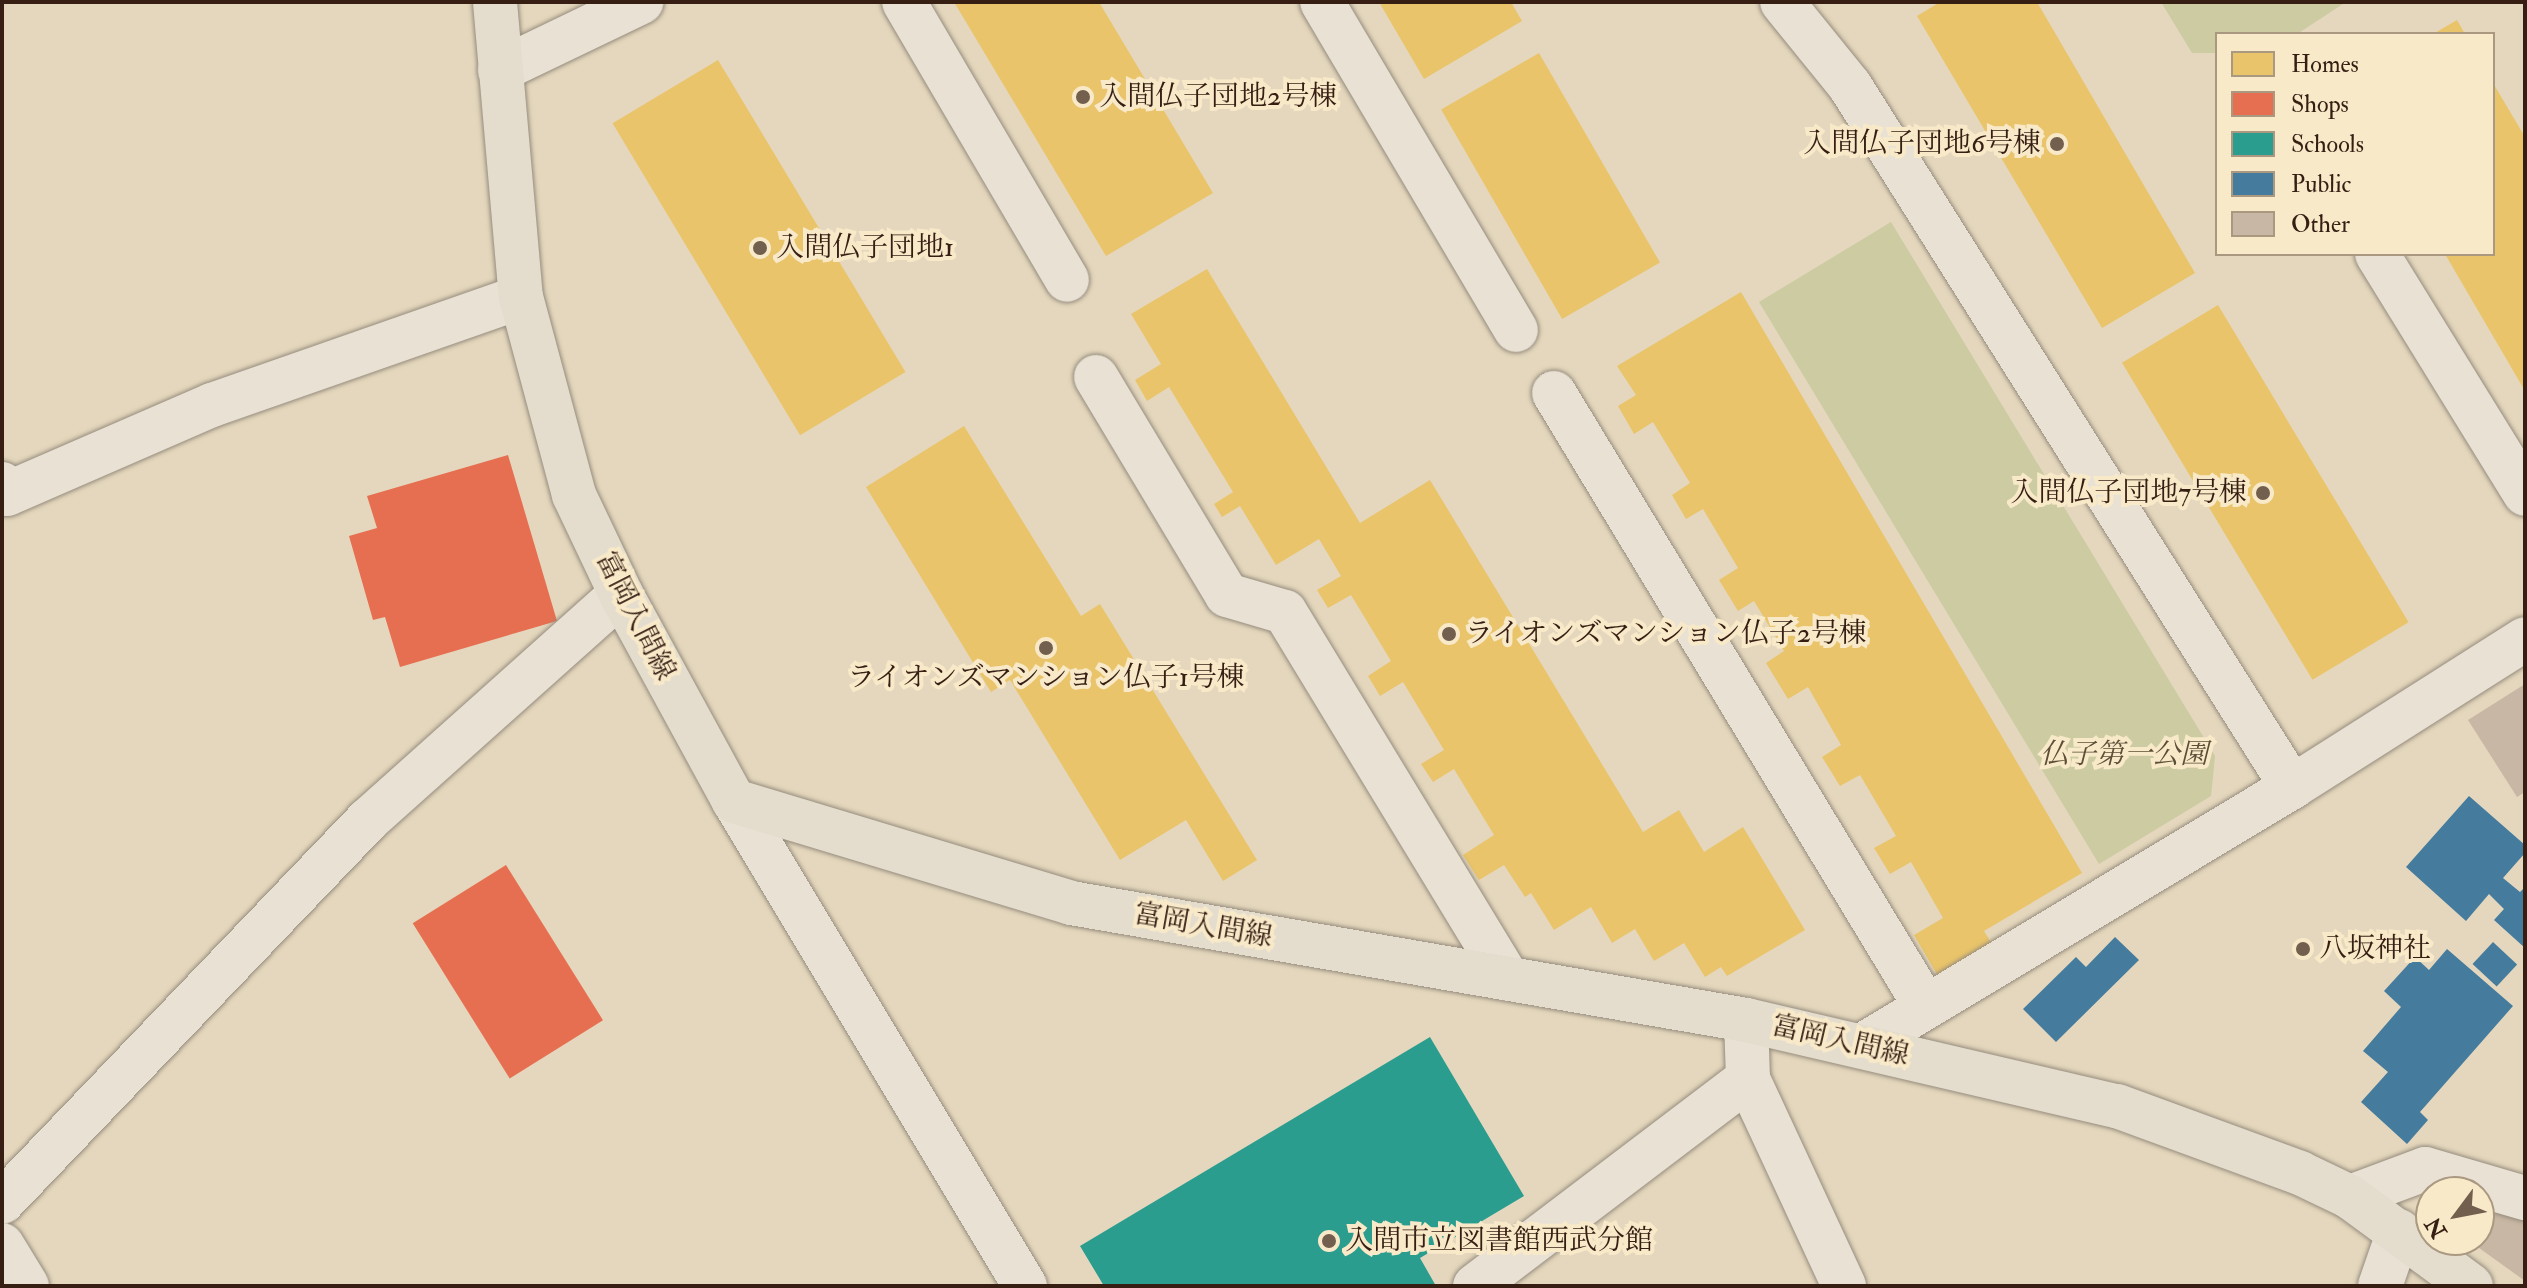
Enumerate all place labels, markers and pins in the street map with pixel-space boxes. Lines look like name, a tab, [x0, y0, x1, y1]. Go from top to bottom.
place label: 入間仏子団地2号棟	[1099, 80, 1337, 114]
marker: 入間仏子団地2号棟	[1074, 88, 1092, 106]
place label: 入間仏子団地6号棟	[1803, 127, 2041, 161]
marker: 入間仏子団地6号棟	[2048, 135, 2066, 153]
place label: 入間仏子団地1	[776, 231, 954, 265]
marker: 入間仏子団地1	[751, 239, 769, 257]
place label: 入間仏子団地7号棟	[2010, 476, 2247, 510]
marker: 入間仏子団地7号棟	[2254, 484, 2272, 502]
place label: ライオンズマンション仏子2号棟	[1465, 617, 1871, 651]
marker: ライオンズマンション仏子2号棟	[1440, 625, 1458, 643]
marker: ライオンズマンション仏子1号棟	[1037, 639, 1055, 657]
place label: ライオンズマンション仏子1号棟	[845, 661, 1247, 695]
place label: 八坂神社	[2319, 932, 2431, 966]
marker: 八坂神社	[2294, 940, 2312, 958]
place label: 入間市立図書館西武分館	[1345, 1224, 1653, 1258]
marker: 入間市立図書館西武分館	[1320, 1232, 1338, 1250]

